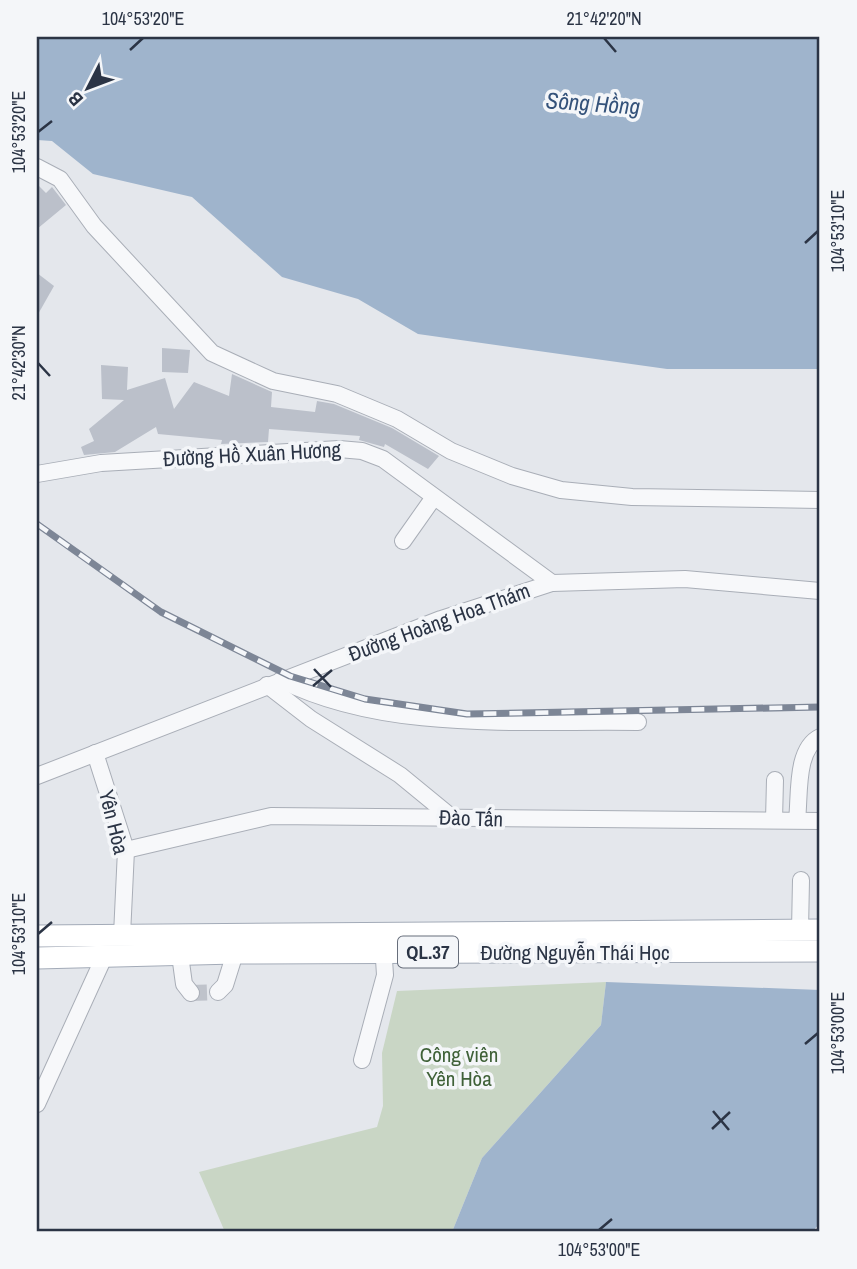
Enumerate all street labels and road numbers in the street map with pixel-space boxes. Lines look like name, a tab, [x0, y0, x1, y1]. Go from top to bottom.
street label: Đường Hồ Xuân Hương	[162, 435, 342, 473]
street label: Đường Hoàng Hoa Thám	[344, 576, 534, 668]
street label: Yên Hòa	[92, 787, 136, 858]
street label: Đào Tấn	[438, 802, 504, 834]
road number: QL.37	[398, 936, 458, 968]
street label: Đường Nguyễn Thái Học	[480, 938, 670, 967]

